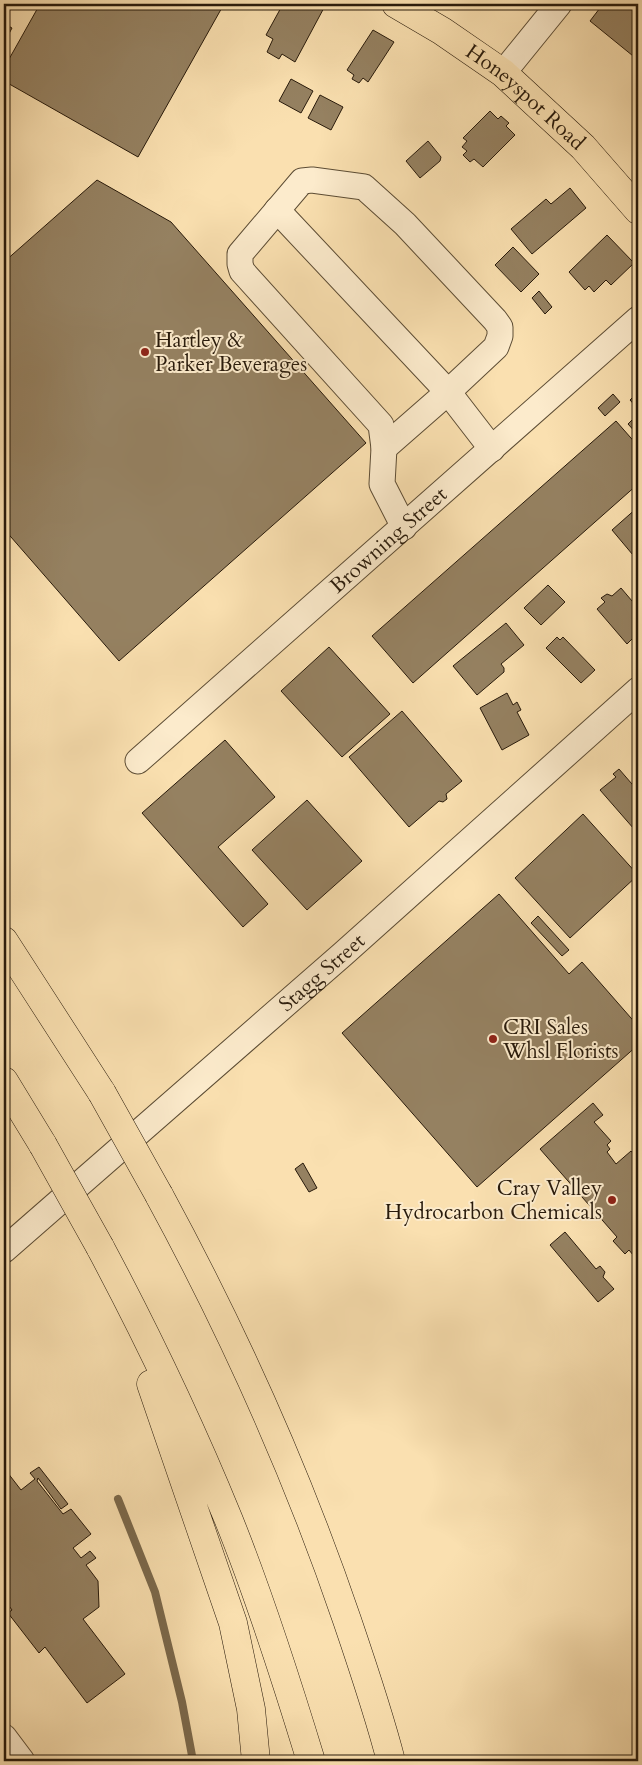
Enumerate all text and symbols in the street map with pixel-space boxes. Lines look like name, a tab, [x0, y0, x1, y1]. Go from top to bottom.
street label: Honeyspot Road	[460, 38, 591, 157]
place label: Hartley & Parker Beverages	[155, 326, 307, 379]
marker: Hartley & Parker Beverages	[139, 346, 151, 358]
street label: Browning Street	[324, 480, 454, 600]
street label: Stagg Street	[273, 927, 372, 1019]
place label: CRI Sales Whsl Florists	[502, 1013, 619, 1066]
marker: CRI Sales Whsl Florists	[487, 1033, 499, 1045]
place label: Cray Valley Hydrocarbon Chemicals	[385, 1174, 602, 1227]
marker: Cray Valley Hydrocarbon Chemicals	[606, 1194, 618, 1206]

